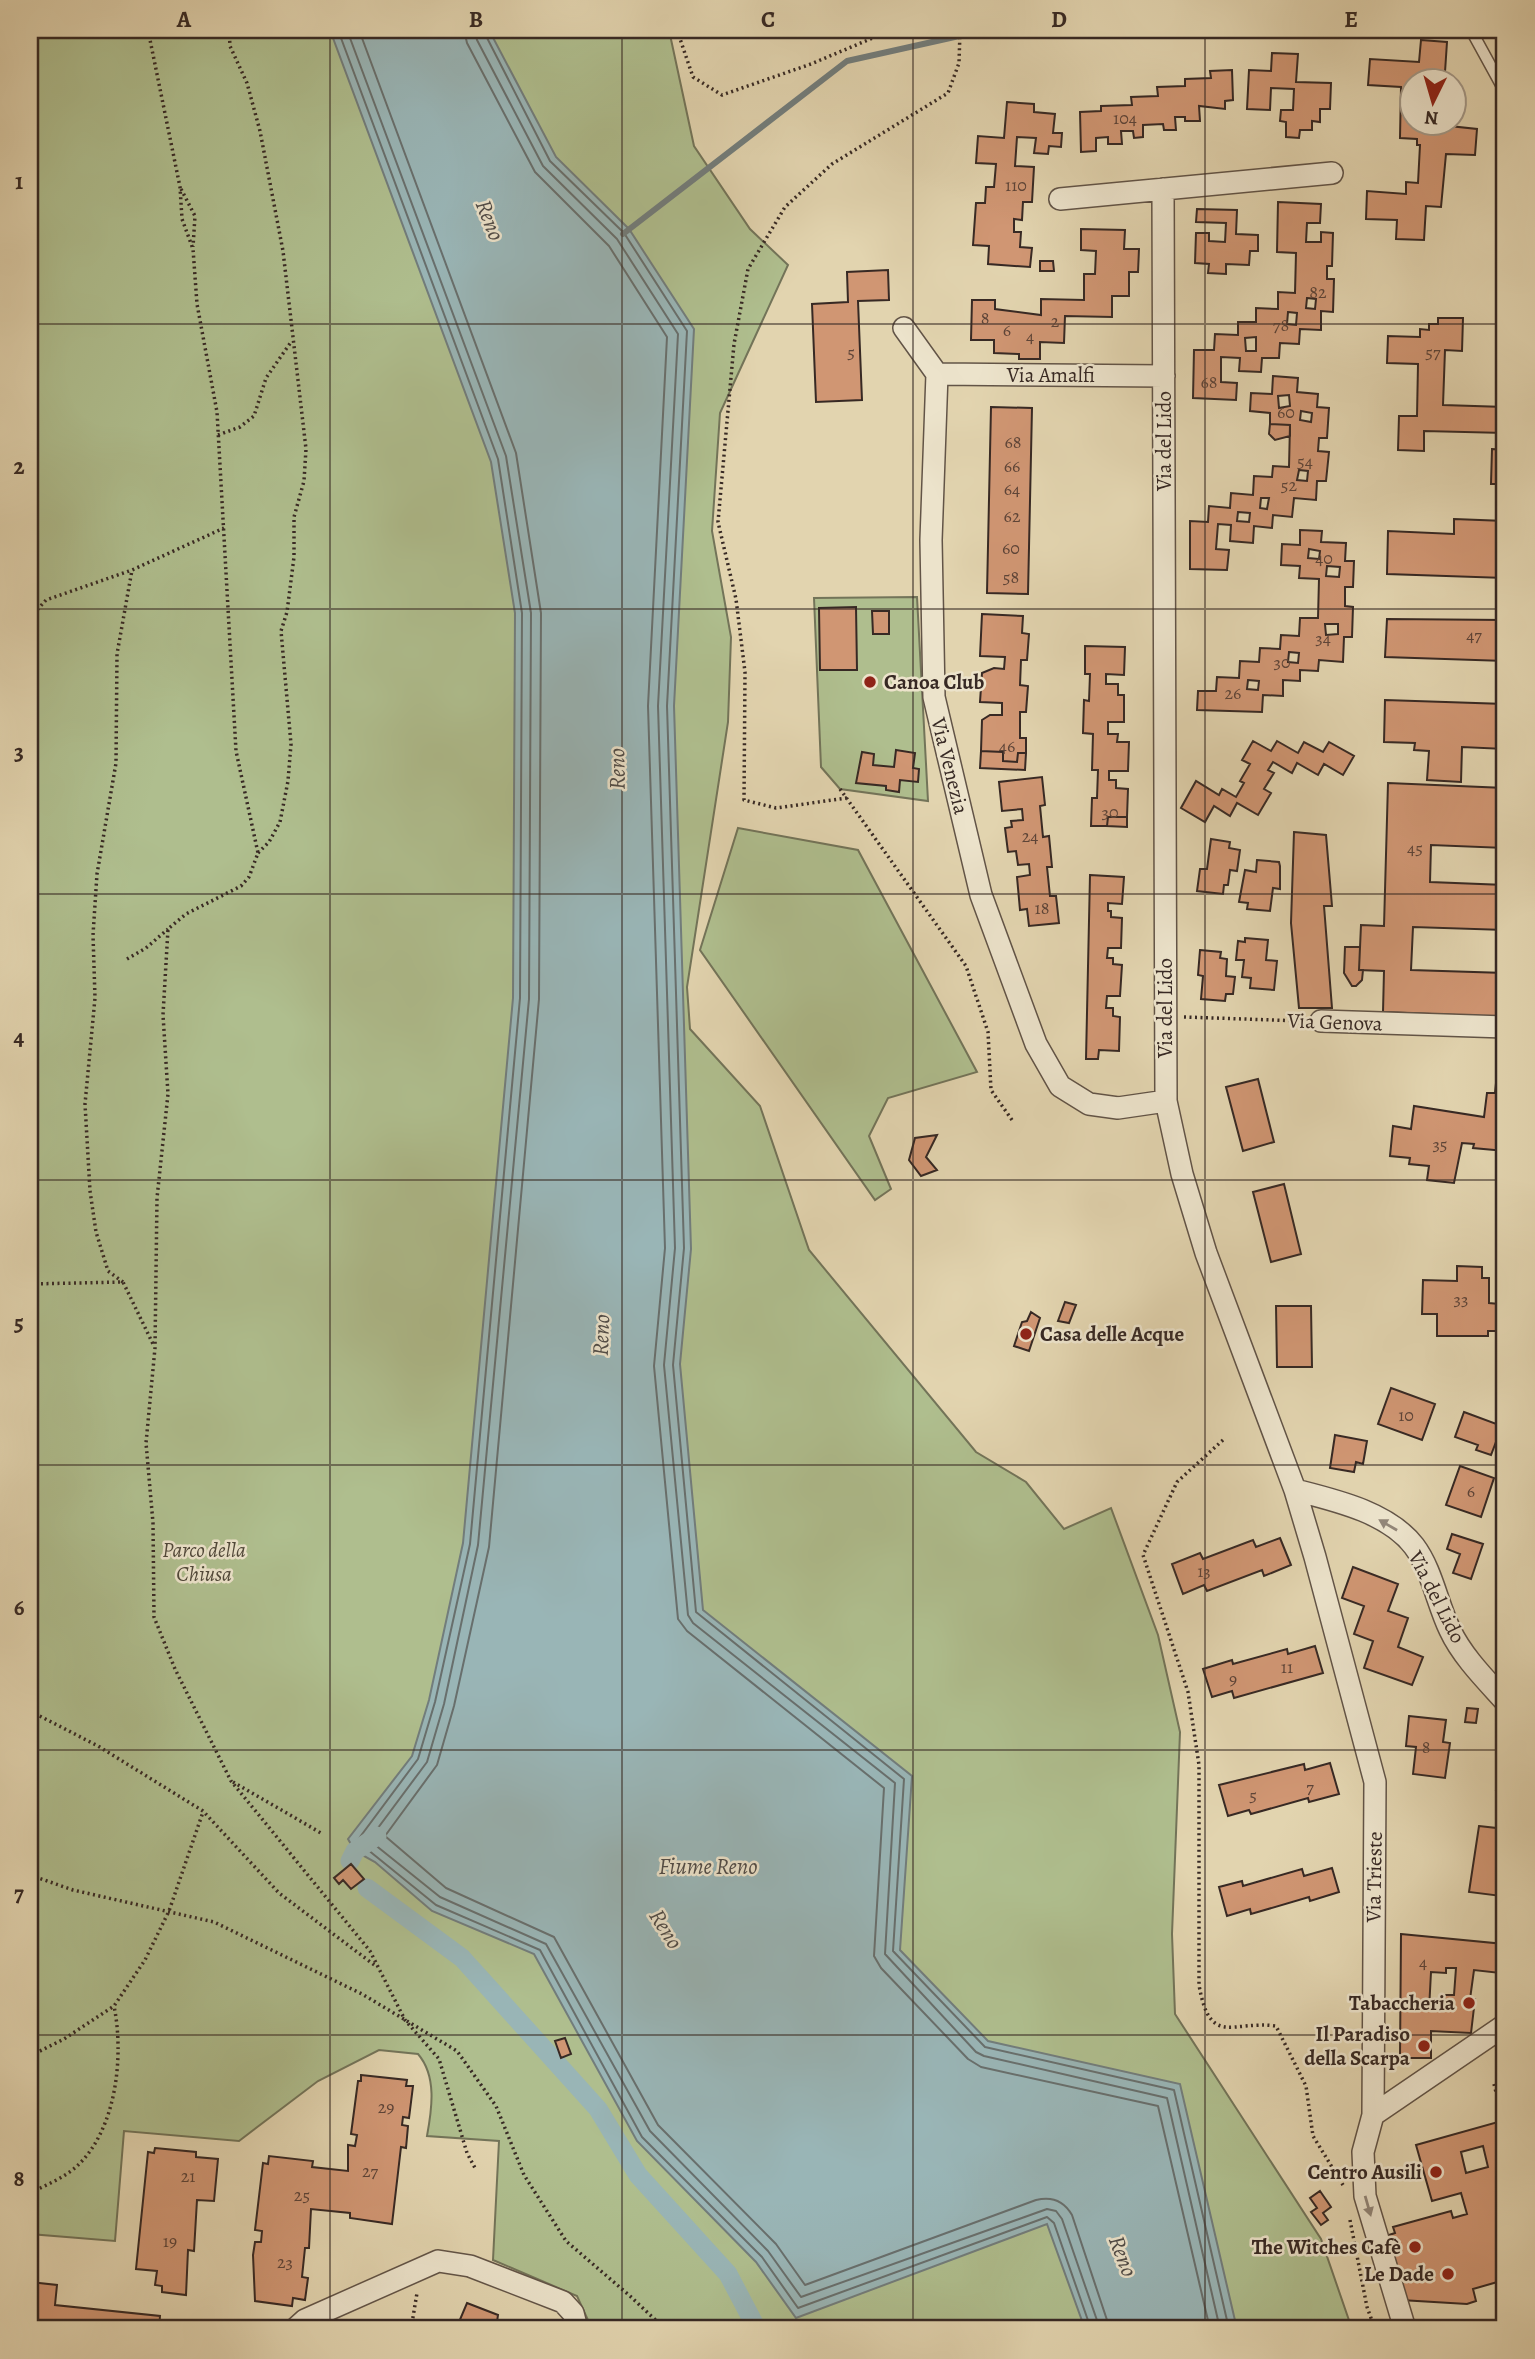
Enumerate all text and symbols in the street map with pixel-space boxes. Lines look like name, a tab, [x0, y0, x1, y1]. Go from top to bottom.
text: A	[176, 4, 192, 35]
text: B	[469, 4, 483, 35]
text: C	[761, 4, 775, 35]
text: D	[1051, 4, 1067, 35]
text: E	[1344, 4, 1358, 35]
north arrow	[1398, 66, 1468, 136]
text: N	[1423, 104, 1440, 131]
house number: 104	[1113, 106, 1137, 130]
text: 1	[15, 166, 23, 197]
house number: 110	[1005, 173, 1027, 197]
water label: Reno	[468, 195, 512, 245]
house number: 82	[1309, 280, 1327, 304]
house number: 8	[981, 306, 989, 330]
house number: 2	[1051, 309, 1060, 333]
house number: 78	[1273, 313, 1289, 337]
house number: 6	[1003, 318, 1011, 342]
house number: 4	[1026, 324, 1034, 348]
house number: 5	[847, 340, 855, 364]
house number: 57	[1425, 340, 1441, 364]
street label: Via Amalfi	[1006, 361, 1095, 389]
house number: 68	[1200, 370, 1218, 394]
street label: Via del Lido	[1150, 391, 1178, 492]
house number: 60	[1277, 400, 1295, 424]
house number: 68	[1004, 430, 1022, 454]
house number: 54	[1297, 449, 1313, 473]
text: 2	[13, 451, 25, 482]
house number: 66	[1004, 454, 1020, 478]
house number: 52	[1281, 473, 1298, 497]
house number: 64	[1004, 477, 1020, 501]
house number: 62	[1004, 504, 1021, 528]
house number: 60	[1002, 536, 1020, 560]
house number: 40	[1315, 546, 1333, 570]
house number: 58	[1003, 565, 1019, 589]
house number: 47	[1466, 623, 1482, 647]
house number: 34	[1315, 626, 1331, 650]
house number: 30	[1273, 650, 1291, 674]
place label: Canoa Club	[884, 668, 985, 696]
marker: Canoa Club	[862, 674, 878, 690]
house number: 26	[1225, 681, 1241, 705]
street label: Via Venezia	[924, 714, 976, 818]
house number: 46	[999, 734, 1015, 758]
text: 3	[14, 737, 24, 768]
water label: Reno	[601, 748, 633, 790]
house number: 30	[1101, 800, 1119, 824]
house number: 24	[1022, 824, 1038, 848]
house number: 45	[1407, 836, 1423, 860]
house number: 18	[1035, 896, 1049, 920]
street label: Via del Lido	[1151, 958, 1179, 1059]
street label: Via Genova	[1286, 1006, 1383, 1038]
text: 4	[14, 1022, 25, 1053]
house number: 35	[1432, 1132, 1448, 1156]
house number: 33	[1454, 1287, 1468, 1311]
text: 5	[14, 1307, 24, 1338]
water label: Reno	[585, 1314, 617, 1356]
place label: Casa delle Acque	[1040, 1320, 1185, 1348]
marker: Casa delle Acque	[1018, 1326, 1034, 1342]
house number: 10	[1398, 1403, 1414, 1427]
house number: 6	[1467, 1479, 1475, 1503]
one-way arrow	[1378, 1519, 1397, 1532]
park label: Parco della Chiusa	[162, 1536, 246, 1588]
street label: Via del Lido	[1401, 1545, 1472, 1648]
house number: 13	[1197, 1559, 1211, 1583]
text: 6	[14, 1592, 25, 1623]
house number: 11	[1281, 1655, 1293, 1679]
house number: 9	[1229, 1667, 1237, 1691]
house number: 8	[1422, 1735, 1430, 1759]
house number: 7	[1306, 1775, 1314, 1799]
house number: 5	[1249, 1783, 1257, 1807]
street label: Via Trieste	[1359, 1831, 1389, 1924]
water label: Fiume Reno	[659, 1851, 757, 1882]
text: 7	[14, 1878, 24, 1909]
water label: Reno	[642, 1903, 690, 1955]
house number: 4	[1419, 1950, 1427, 1974]
place label: Tabaccheria	[1349, 1989, 1456, 2017]
marker: Tabaccheria	[1461, 1995, 1477, 2011]
place label: Il Paradiso della Scarpa	[1304, 2020, 1411, 2072]
marker: Il Paradiso della Scarpa	[1416, 2038, 1432, 2054]
house number: 29	[378, 2095, 394, 2119]
place label: Centro Ausili	[1307, 2158, 1422, 2186]
house number: 27	[362, 2159, 378, 2183]
text: 8	[13, 2163, 25, 2194]
house number: 21	[181, 2164, 195, 2188]
marker: Centro Ausili	[1428, 2164, 1444, 2180]
house number: 25	[294, 2183, 310, 2207]
one-way arrow	[1364, 2196, 1374, 2217]
house number: 19	[163, 2229, 177, 2253]
water label: Reno	[1101, 2231, 1145, 2281]
place label: The Witches Cafè	[1252, 2233, 1401, 2261]
marker: The Witches Cafè	[1407, 2239, 1423, 2255]
house number: 23	[277, 2250, 293, 2274]
place label: Le Dade	[1364, 2260, 1434, 2288]
marker: Le Dade	[1440, 2266, 1456, 2282]

